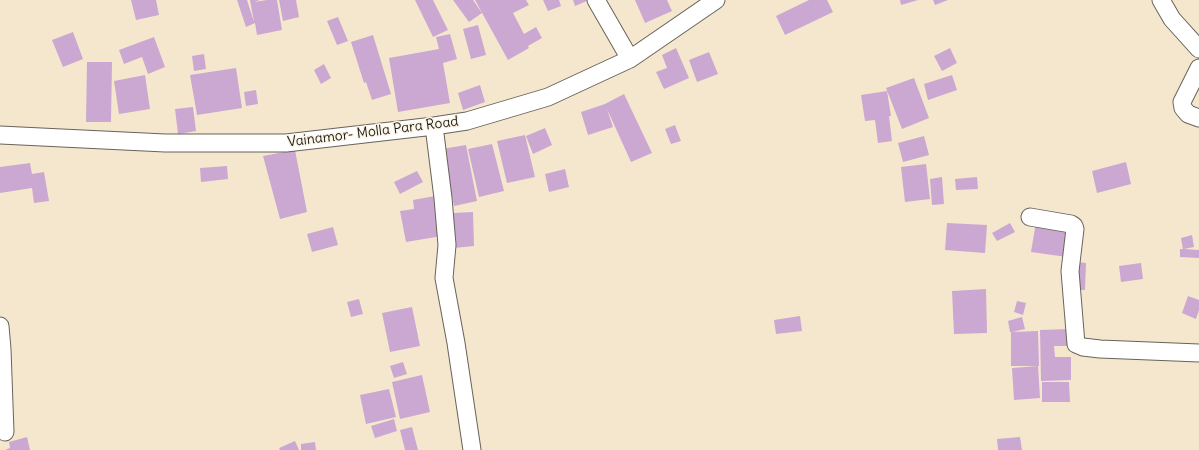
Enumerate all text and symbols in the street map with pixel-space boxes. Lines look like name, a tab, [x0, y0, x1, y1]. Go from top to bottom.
street label: Vainamor- Molla Para Road	[287, 113, 459, 151]

